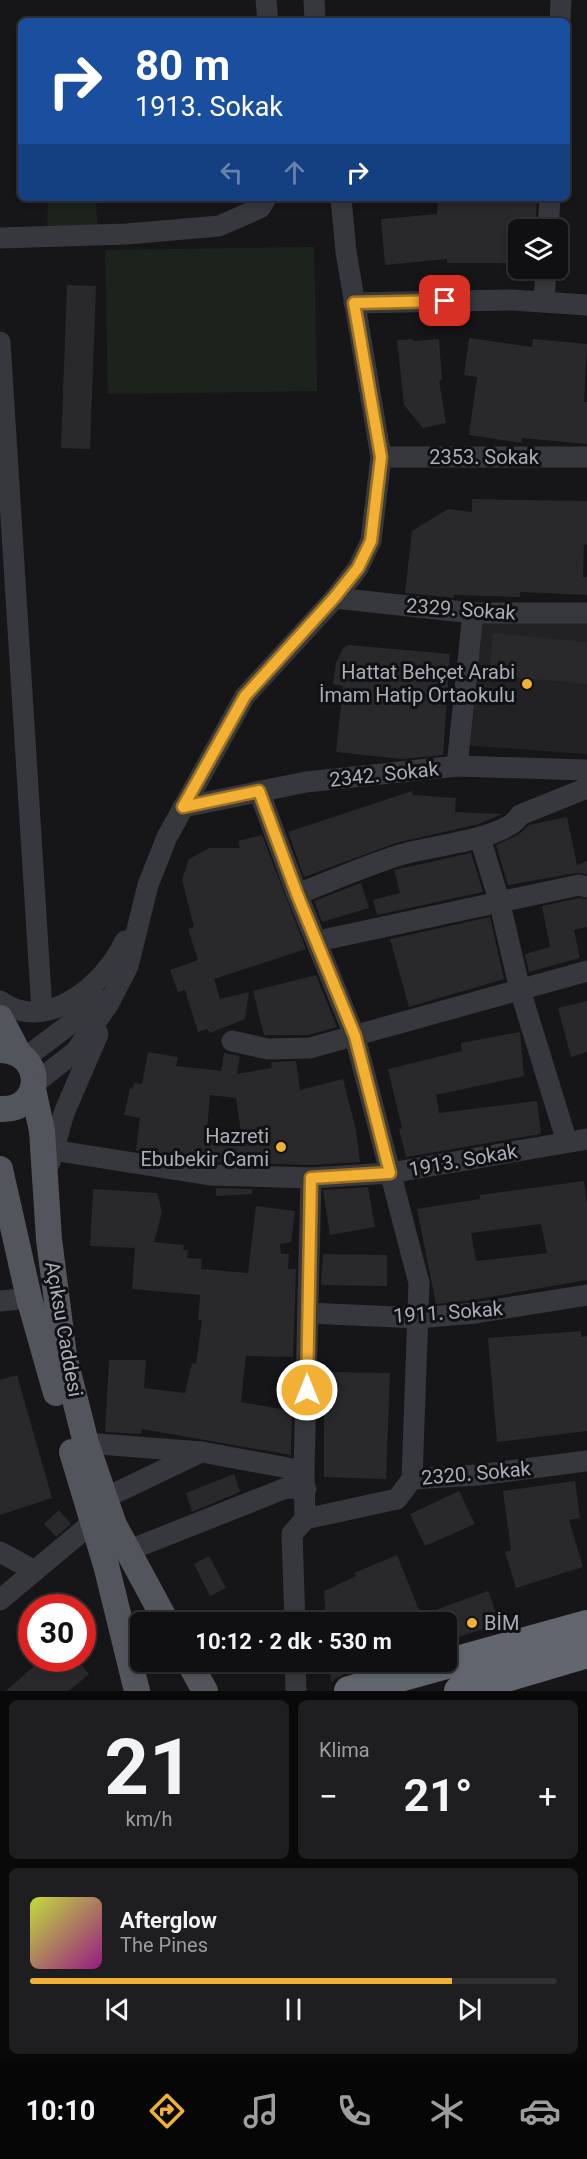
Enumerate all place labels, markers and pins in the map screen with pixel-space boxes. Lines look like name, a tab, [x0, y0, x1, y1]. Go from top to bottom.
pin	[419, 275, 470, 326]
place label: Hattat Behçet Arabi İmam Hatip Ortaokulu	[319, 660, 515, 707]
marker: Hattat Behçet Arabi İmam Hatip Ortaokulu	[520, 677, 534, 691]
place label: Hazreti Ebubekir Cami	[141, 1124, 269, 1171]
marker: Hazreti Ebubekir Cami	[274, 1140, 288, 1154]
place label: BİM	[484, 1611, 519, 1635]
marker: BİM	[465, 1616, 479, 1630]

